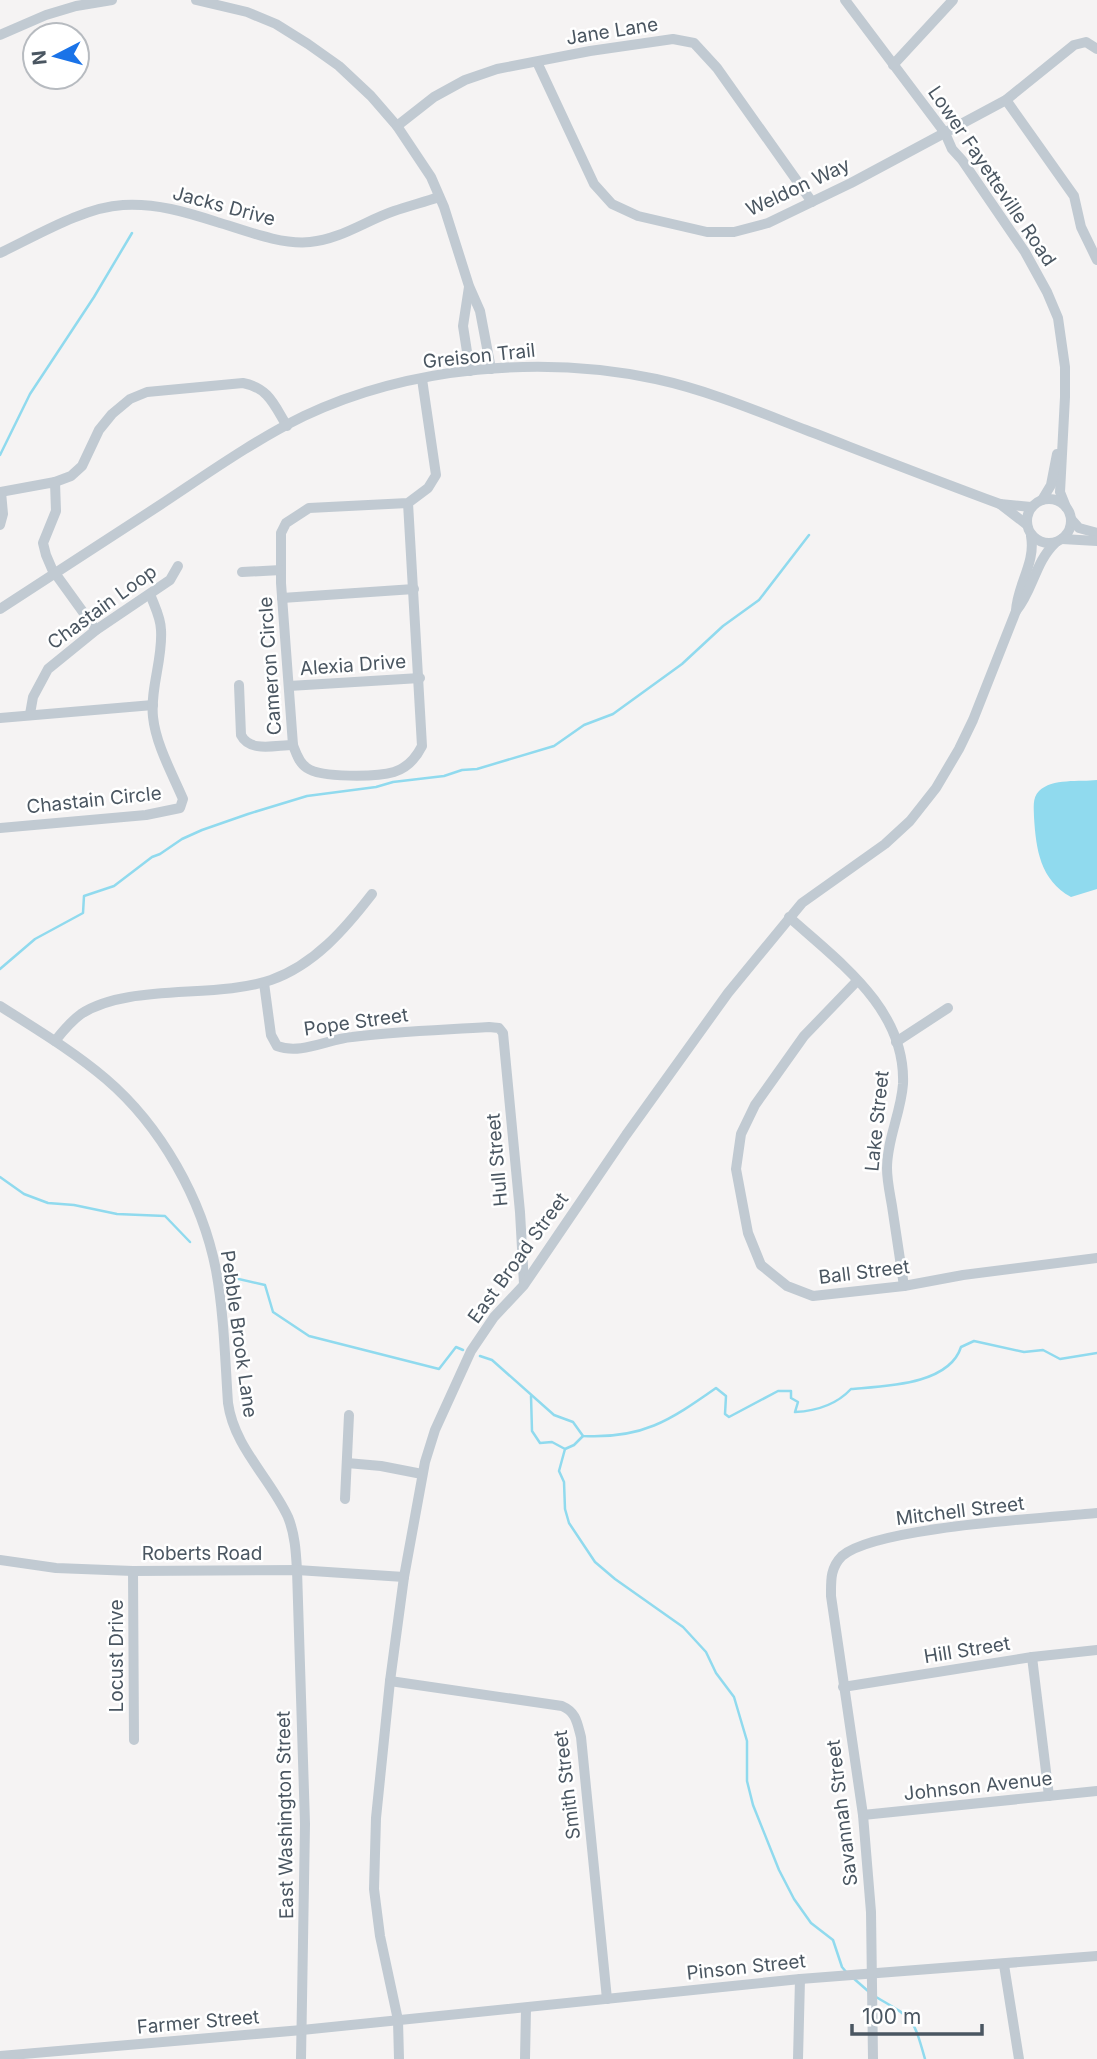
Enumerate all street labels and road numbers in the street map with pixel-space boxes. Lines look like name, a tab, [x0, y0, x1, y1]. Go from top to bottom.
street label: Jane Lane	[564, 12, 660, 50]
street label: Lower Fayetteville Road	[923, 82, 1061, 270]
street label: Weldon Way	[742, 153, 854, 221]
street label: Jacks Drive	[170, 181, 278, 231]
street label: Greison Trail	[422, 339, 536, 373]
street label: Chastain Loop	[43, 560, 161, 654]
street label: Cameron Circle	[254, 596, 286, 736]
street label: Alexia Drive	[299, 650, 407, 680]
street label: Chastain Circle	[25, 781, 163, 819]
street label: Pope Street	[302, 1003, 410, 1041]
street label: Lake Street	[860, 1069, 894, 1173]
street label: Hull Street	[481, 1112, 513, 1208]
street label: East Broad Street	[463, 1188, 573, 1328]
street label: Pebble Brook Lane	[216, 1249, 262, 1419]
street label: Ball Street	[817, 1255, 911, 1289]
street label: Mitchell Street	[895, 1492, 1025, 1530]
street label: Roberts Road	[142, 1542, 262, 1565]
street label: Locust Drive	[105, 1600, 128, 1712]
street label: Hill Street	[922, 1632, 1012, 1668]
street label: East Washington Street	[272, 1711, 298, 1919]
street label: Smith Street	[549, 1729, 585, 1841]
street label: Savannah Street	[822, 1739, 862, 1887]
street label: Johnson Avenue	[902, 1767, 1054, 1805]
street label: Pinson Street	[685, 1949, 807, 1985]
street label: Farmer Street	[136, 2005, 260, 2039]

